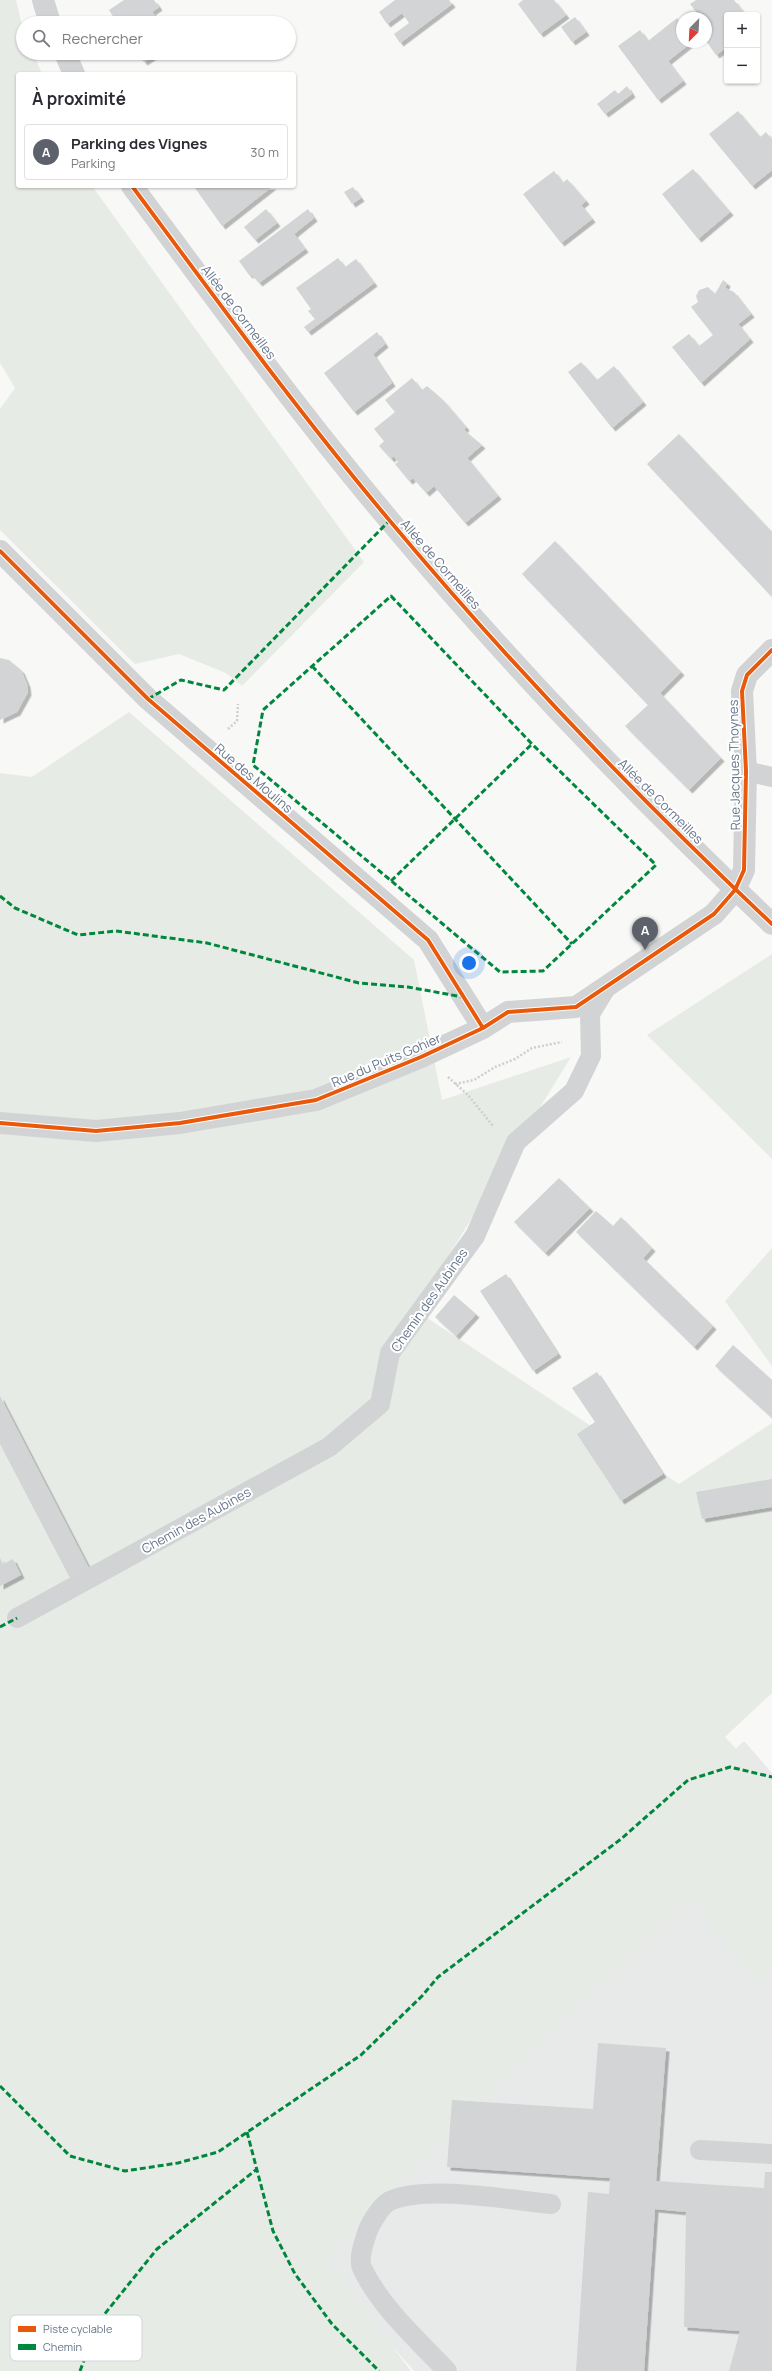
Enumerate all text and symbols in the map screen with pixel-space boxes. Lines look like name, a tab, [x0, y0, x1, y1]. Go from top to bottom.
north arrow	[676, 12, 712, 48]
map controls	[724, 12, 760, 84]
button: +	[724, 12, 760, 48]
search box	[16, 16, 296, 60]
icon: search	[30, 27, 52, 49]
text: Rechercher	[62, 28, 143, 49]
button: −	[724, 48, 760, 84]
text: À proximité	[32, 87, 126, 110]
text: Parking des Vignes	[71, 133, 207, 154]
text: A	[42, 143, 50, 161]
text: 30 m	[250, 143, 279, 161]
text: Parking	[71, 154, 115, 172]
street label: Allée de Cormeilles	[198, 261, 281, 363]
street label: Allée de Cormeilles	[397, 515, 485, 613]
street label: Rue Jacques Thoynes	[724, 699, 744, 831]
street label: Rue des Moulins	[211, 739, 297, 817]
street label: Allée de Cormeilles	[614, 754, 708, 848]
pin: A	[632, 917, 658, 950]
your location	[459, 953, 479, 973]
street label: Rue du Puits Gohier	[329, 1029, 444, 1091]
street label: Chemin des Aubines	[387, 1245, 472, 1355]
street label: Chemin des Aubines	[138, 1482, 254, 1558]
legend	[10, 2315, 142, 2361]
text: Piste cyclable	[43, 2321, 113, 2336]
text: Chemin	[43, 2339, 82, 2354]

